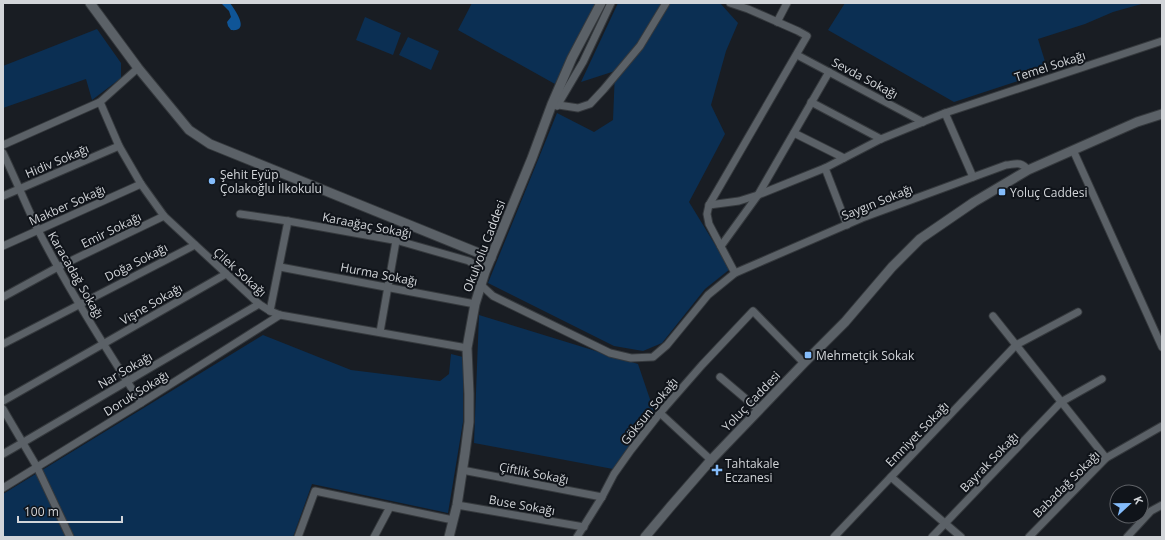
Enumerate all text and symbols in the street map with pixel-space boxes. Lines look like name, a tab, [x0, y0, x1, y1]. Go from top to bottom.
street label: Temel Sokağı	[1012, 47, 1088, 85]
street label: Sevda Sokağı	[829, 53, 901, 103]
street label: Hidiv Sokağı	[23, 140, 91, 182]
place label: Şehit Eyüp Çolakoğlu İlkokulu	[220, 166, 322, 197]
marker: Şehit Eyüp Çolakoğlu İlkokulu	[207, 176, 217, 186]
street label: Saygın Sokağı	[839, 180, 915, 224]
street label: Makber Sokağı	[26, 181, 108, 229]
place label: Yoluç Caddesi	[1010, 184, 1088, 201]
marker: Yoluç Caddesi	[997, 187, 1007, 197]
street label: Okulyolu Caddesi	[459, 198, 509, 294]
street label: Emir Sokağı	[78, 208, 144, 252]
street label: Karaağaç Sokağı	[321, 208, 413, 242]
street label: Karacadağ Sokağı	[44, 228, 108, 322]
street label: Doğa Sokağı	[102, 239, 170, 285]
street label: Çilek Sokağı	[210, 244, 270, 300]
street label: Hurma Sokağı	[339, 258, 419, 290]
street label: Vişne Sokağı	[117, 279, 185, 329]
place label: Mehmetçik Sokak	[816, 347, 915, 364]
street label: Nar Sokağı	[95, 348, 155, 392]
marker: Mehmetçik Sokak	[803, 350, 813, 360]
street label: Doruk Sokağı	[100, 366, 172, 420]
street label: Yoluç Caddesi	[718, 367, 784, 435]
street label: Göksun Sokağı	[617, 374, 681, 448]
street label: Emniyet Sokağı	[881, 398, 953, 470]
street label: Bayrak Sokağı	[956, 428, 1022, 496]
street label: Babadağ Sokağı	[1029, 447, 1103, 521]
place label: Tahtakale Eczanesi	[725, 455, 780, 486]
street label: Çiftlik Sokağı	[498, 458, 570, 488]
marker: Tahtakale Eczanesi	[712, 465, 722, 475]
north arrow	[1109, 484, 1149, 524]
street label: Buse Sokağı	[488, 491, 556, 519]
text: K	[1130, 494, 1147, 507]
scale bar	[18, 498, 122, 524]
text: 100 m	[24, 503, 59, 520]

